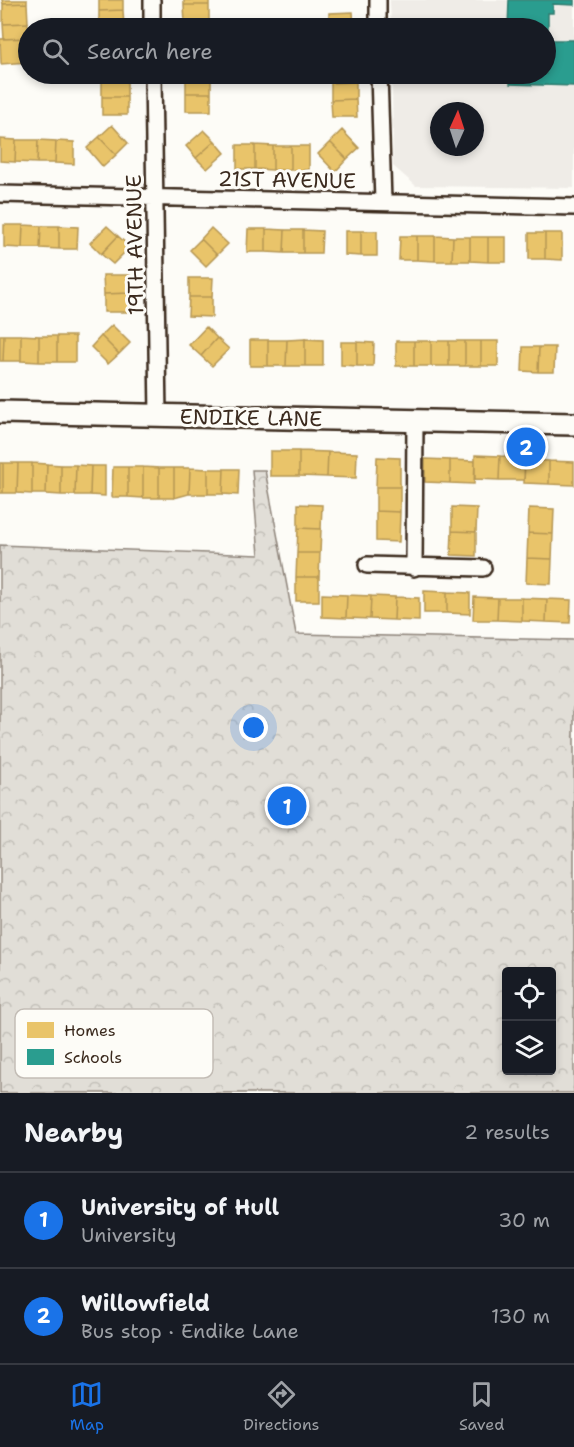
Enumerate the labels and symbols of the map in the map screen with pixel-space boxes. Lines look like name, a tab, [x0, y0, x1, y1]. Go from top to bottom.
north arrow	[430, 102, 484, 156]
street label: 21ST AVENUE	[218, 165, 356, 195]
street label: 19TH AVENUE	[120, 174, 150, 316]
street label: ENDIKE LANE	[179, 403, 323, 433]
pin: 2	[506, 424, 546, 470]
your location	[239, 713, 268, 742]
pin: 1	[268, 784, 306, 828]
legend	[15, 1009, 213, 1078]
text: Homes	[64, 1020, 116, 1041]
text: Schools	[64, 1047, 122, 1068]

